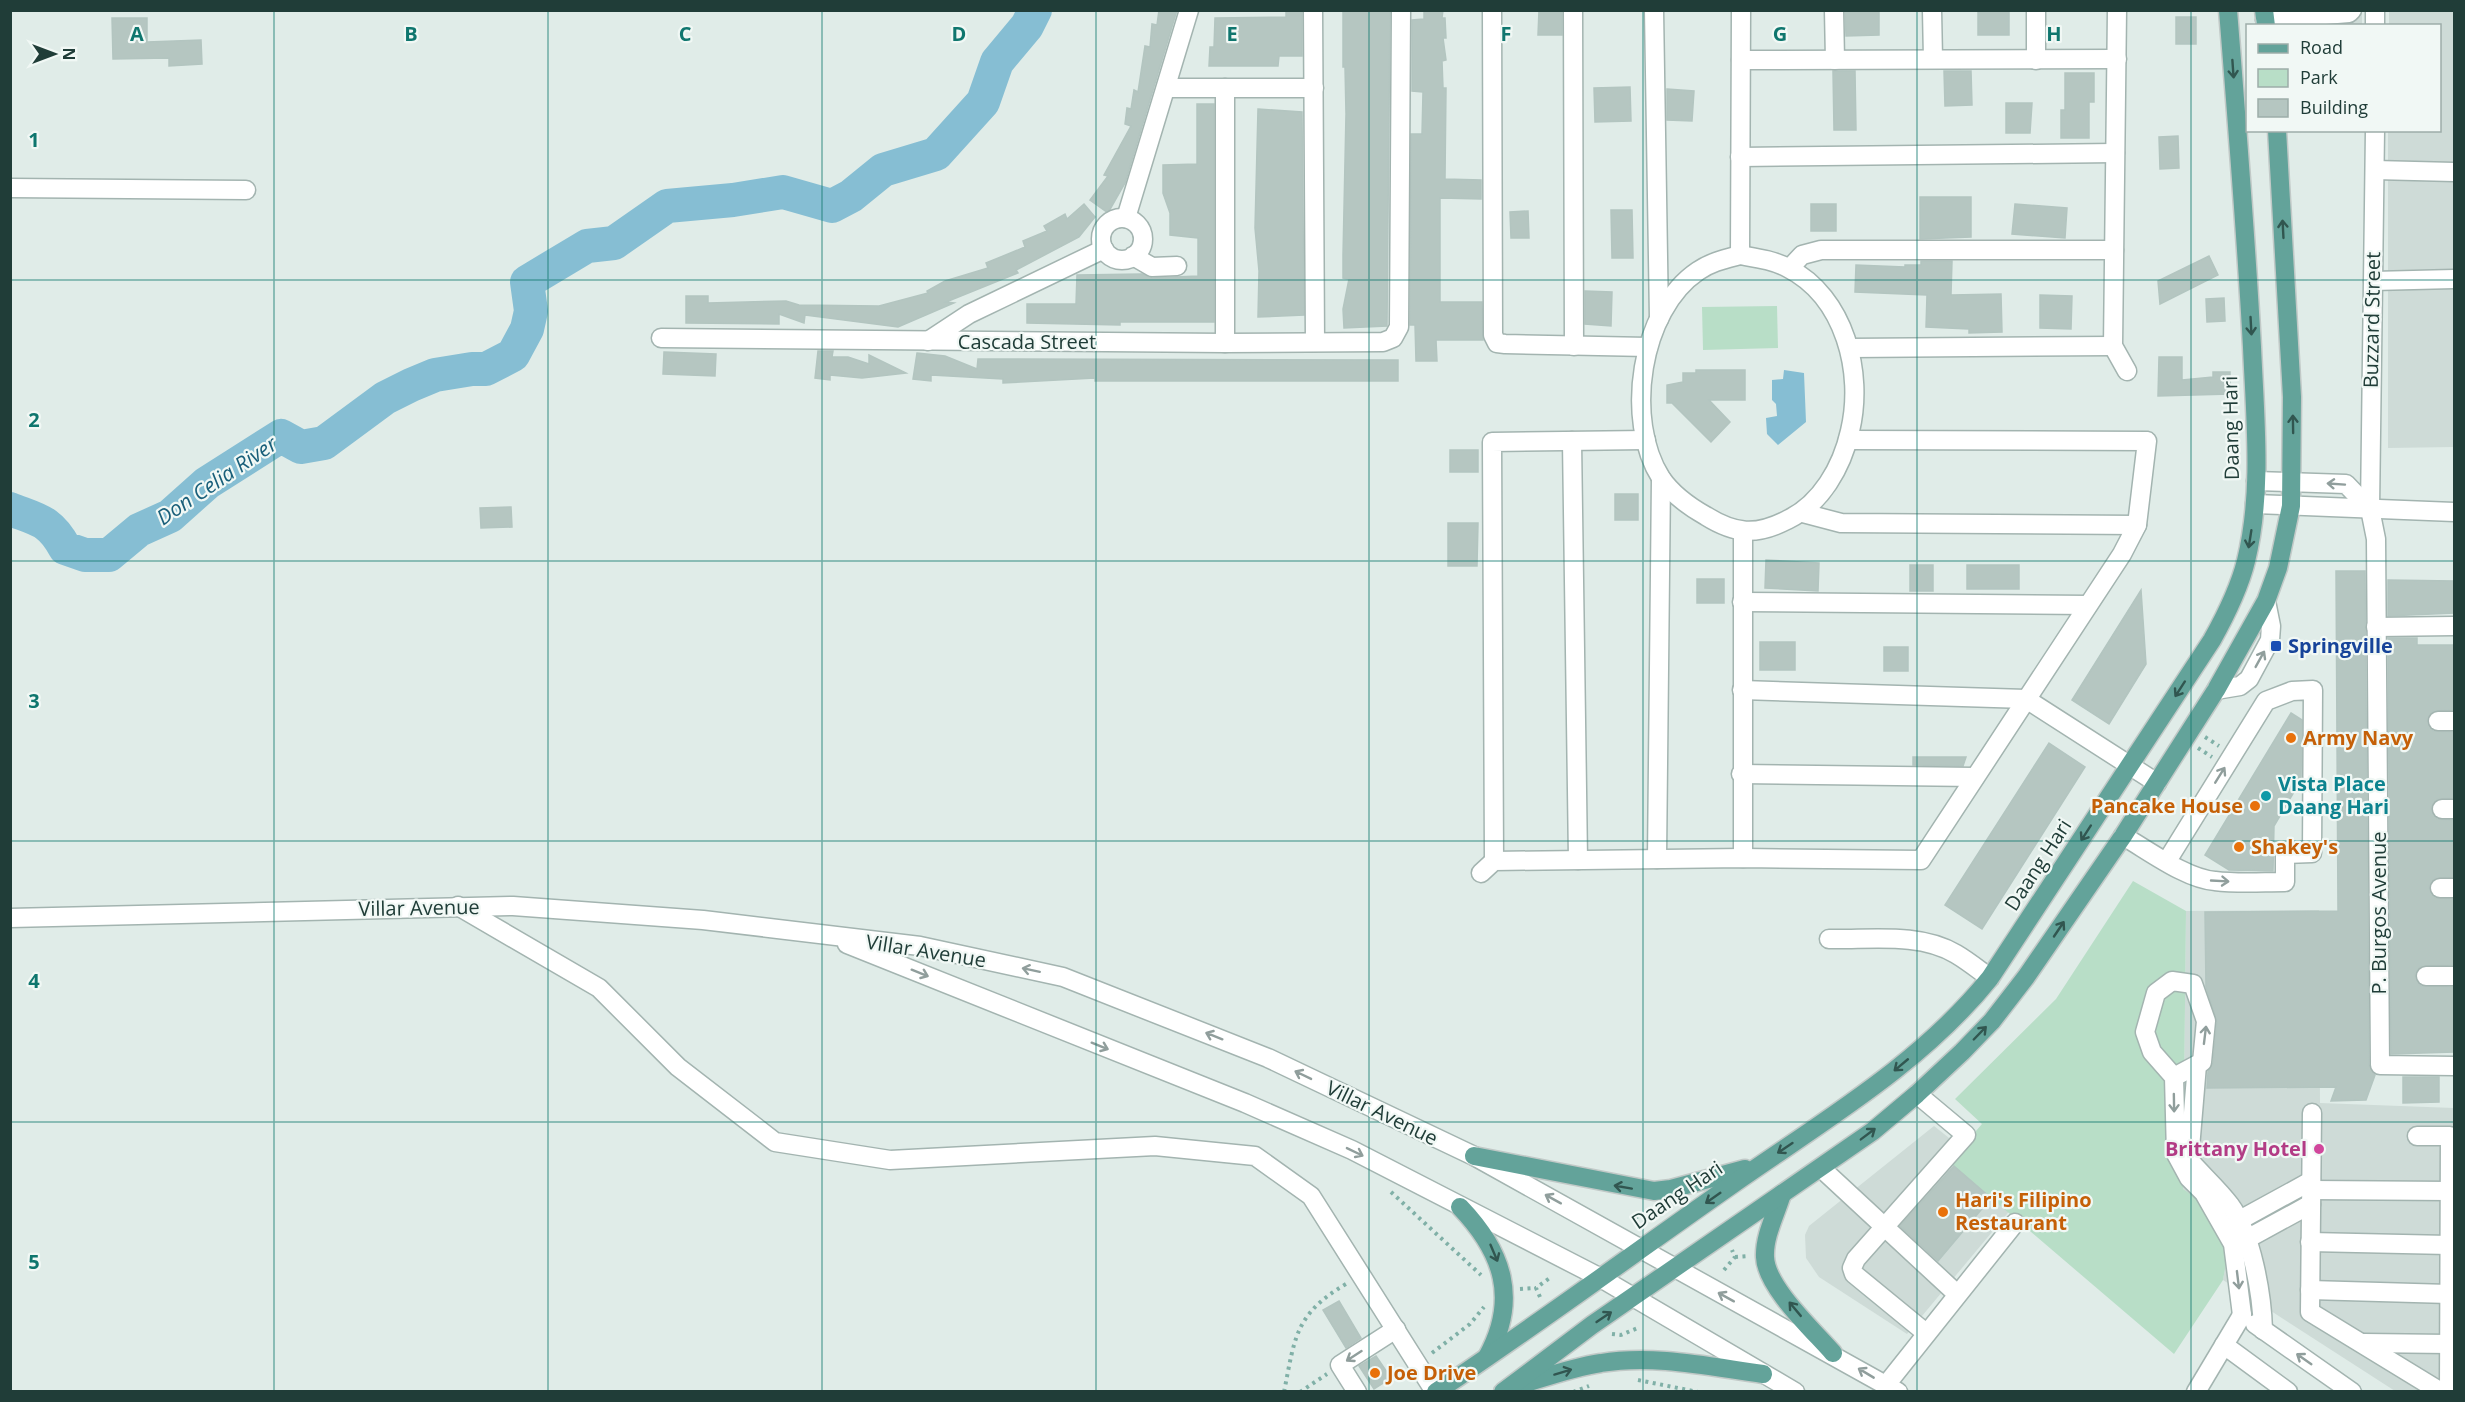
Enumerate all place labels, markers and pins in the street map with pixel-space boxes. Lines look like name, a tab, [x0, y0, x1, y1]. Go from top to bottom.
place label: Springville	[2288, 632, 2393, 659]
marker: Springville	[2269, 639, 2283, 653]
place label: Army Navy	[2303, 724, 2414, 751]
marker: Army Navy	[2284, 731, 2298, 745]
place label: Vista Place Daang Hari	[2278, 770, 2389, 820]
marker: Vista Place Daang Hari	[2259, 789, 2273, 803]
place label: Pancake House	[2091, 792, 2243, 819]
marker: Pancake House	[2248, 799, 2262, 813]
place label: Shakey's	[2251, 833, 2338, 860]
marker: Shakey's	[2232, 840, 2246, 854]
place label: Brittany Hotel	[2165, 1135, 2307, 1162]
marker: Brittany Hotel	[2312, 1142, 2326, 1156]
place label: Hari's Filipino Restaurant	[1955, 1186, 2092, 1236]
marker: Hari's Filipino Restaurant	[1936, 1205, 1950, 1219]
place label: Joe Drive	[1385, 1359, 1476, 1386]
marker: Joe Drive	[1368, 1366, 1382, 1380]

